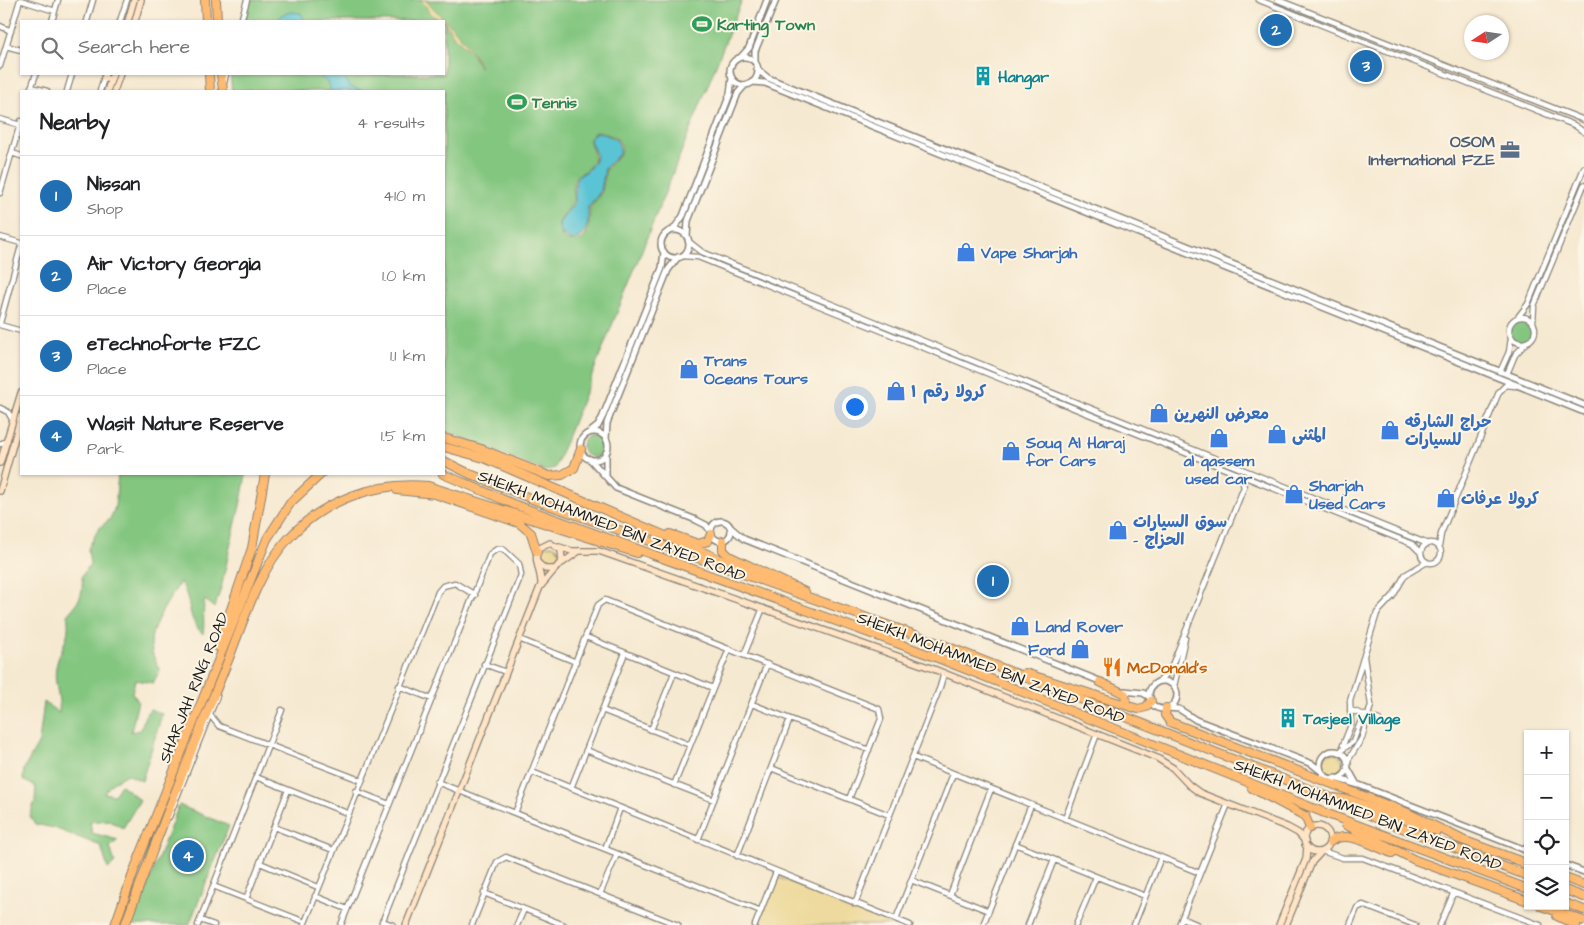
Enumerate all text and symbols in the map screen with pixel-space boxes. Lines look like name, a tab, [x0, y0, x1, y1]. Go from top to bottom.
pin: 2	[1260, 11, 1292, 49]
sports icon: Karting Town	[691, 13, 713, 35]
place label: Karting Town	[717, 14, 815, 38]
north arrow	[1464, 15, 1509, 60]
search box	[20, 20, 445, 75]
icon: search	[38, 34, 66, 62]
text: Search here	[78, 34, 190, 61]
pin: 3	[1350, 47, 1382, 85]
building icon: Hangar	[972, 65, 994, 87]
place label: Hangar	[998, 66, 1049, 90]
sports icon: Tennis	[506, 91, 528, 113]
place label: Tennis	[531, 92, 577, 114]
text: Nearby	[40, 108, 110, 137]
text: 4 results	[357, 112, 425, 134]
place label: OSOM International FZE	[1368, 131, 1496, 171]
office icon: OSOM International FZE	[1499, 139, 1521, 161]
text: Nissan	[87, 171, 140, 198]
text: 1	[55, 185, 57, 207]
text: 410 m	[383, 185, 425, 207]
text: Shop	[87, 198, 123, 220]
shop icon: Vape Sharjah	[955, 241, 977, 263]
place label: Vape Sharjah	[980, 242, 1078, 264]
text: Air Victory Georgia	[87, 251, 261, 278]
text: 2	[51, 265, 61, 287]
text: 1.0 km	[382, 265, 425, 287]
text: Place	[87, 278, 127, 300]
text: eTechnoforte FZC	[87, 331, 261, 358]
text: 3	[52, 345, 60, 367]
text: 1.1 km	[390, 345, 425, 367]
place label: Trans Oceans Tours	[703, 350, 808, 390]
text: Place	[87, 358, 127, 380]
shop icon: Trans Oceans Tours	[678, 358, 700, 380]
shop icon: كرولا رقم ١	[885, 380, 907, 402]
place label: كرولا رقم ١	[911, 381, 987, 404]
your location	[842, 394, 868, 420]
shop icon: معرض النهرين	[1148, 402, 1170, 424]
place label: معرض النهرين	[1174, 403, 1269, 425]
text: Wasit Nature Reserve	[87, 411, 284, 438]
place label: حراج الشارقه للسيارات	[1405, 411, 1492, 451]
shop icon: حراج الشارقه للسيارات	[1379, 419, 1401, 441]
shop icon: المثنى	[1266, 423, 1288, 445]
place label: المثنى	[1292, 424, 1326, 446]
text: 4	[51, 425, 61, 447]
text: 1.5 km	[381, 425, 425, 447]
shop icon: al qassem used car	[1208, 427, 1230, 449]
place label: Souq Al Haraj for Cars	[1025, 432, 1126, 472]
text: Park	[87, 438, 124, 460]
shop icon: Souq Al Haraj for Cars	[1000, 440, 1022, 462]
place label: al qassem used car	[1183, 450, 1255, 490]
street label: SHEIKH MOHAMMED BIN ZAYED ROAD	[475, 465, 749, 587]
place label: Sharjah Used Cars	[1308, 475, 1386, 515]
shop icon: Sharjah Used Cars	[1283, 483, 1305, 505]
shop icon: كرولا عرفات	[1435, 487, 1457, 509]
place label: كرولا عرفات	[1461, 488, 1539, 510]
place label: سوق السيارات - الحزاج	[1133, 511, 1227, 551]
shop icon: سوق السيارات - الحزاج	[1107, 519, 1129, 541]
pin: 1	[977, 562, 1009, 600]
street label: SHEIKH MOHAMMED BIN ZAYED ROAD	[854, 607, 1128, 729]
street label: SHARJAH RING ROAD	[154, 609, 234, 766]
shop icon: Land Rover	[1009, 615, 1031, 637]
place label: Land Rover	[1035, 616, 1123, 638]
shop icon: Ford	[1069, 638, 1091, 660]
place label: Ford	[1028, 639, 1066, 661]
restaurant icon: McDonald's	[1101, 656, 1123, 678]
place label: McDonald's	[1127, 657, 1207, 679]
building icon: Tasjeel Village	[1277, 707, 1299, 729]
place label: Tasjeel Village	[1302, 708, 1401, 732]
map controls	[1524, 730, 1569, 910]
button: +	[1524, 730, 1569, 775]
street label: SHEIKH MOHAMMED BIN ZAYED ROAD	[1231, 754, 1505, 876]
button: −	[1524, 775, 1569, 820]
button: locate	[1524, 820, 1569, 865]
pin: 4	[172, 837, 204, 875]
button: layers	[1524, 865, 1569, 910]

